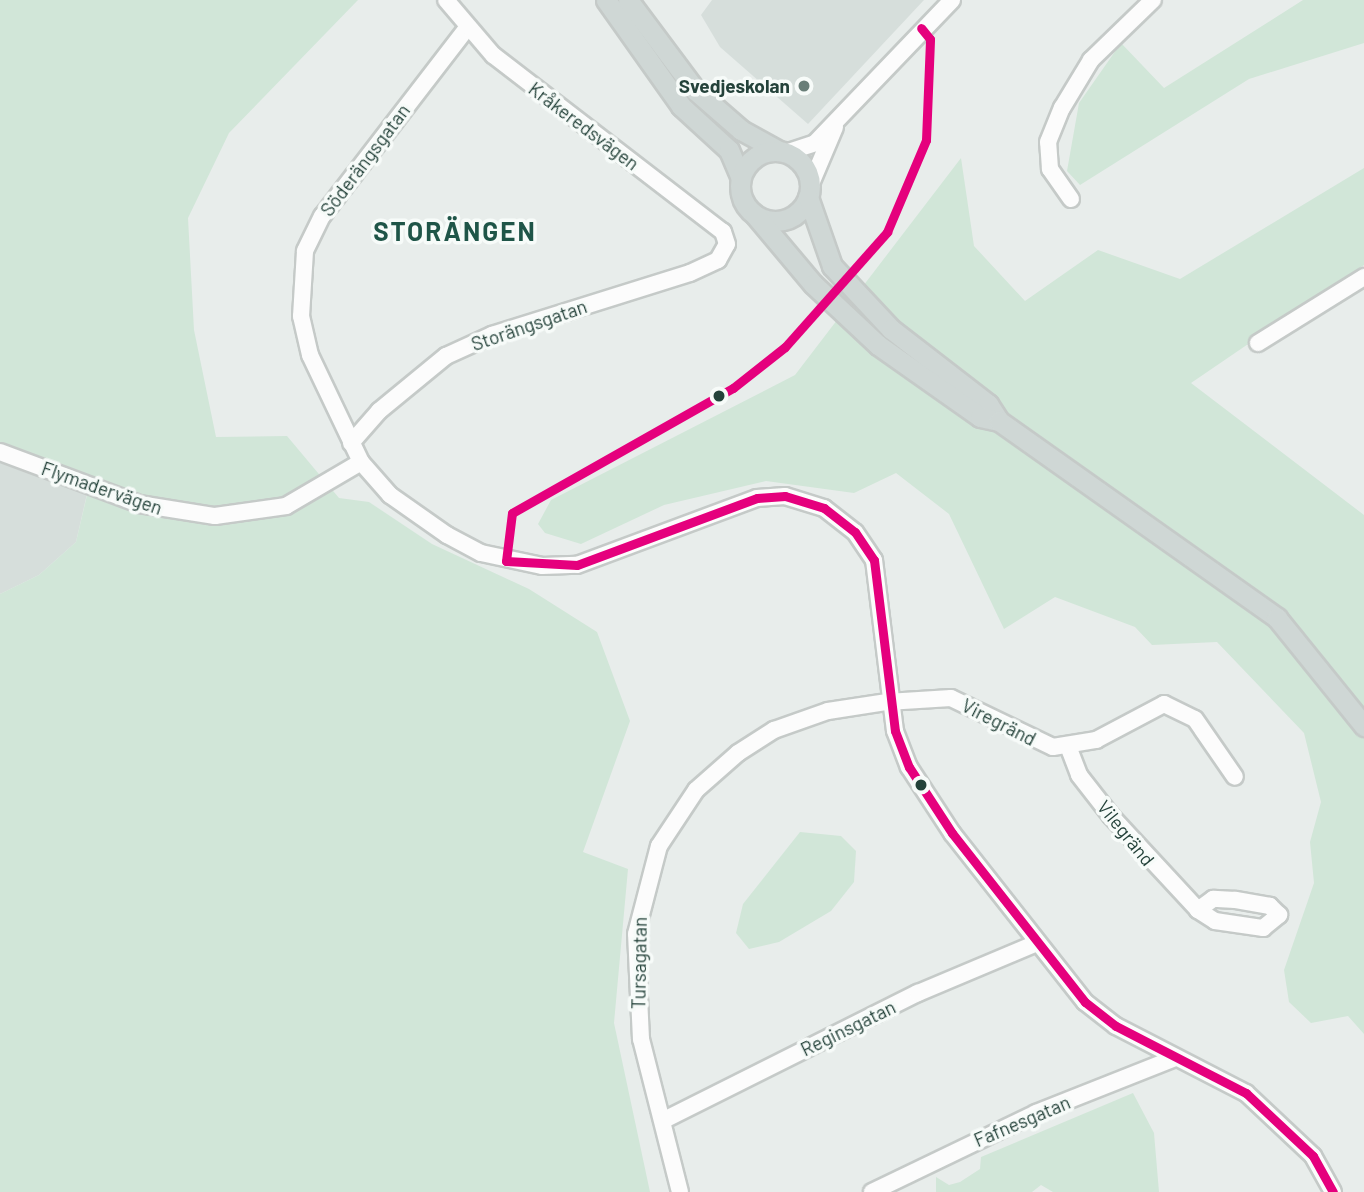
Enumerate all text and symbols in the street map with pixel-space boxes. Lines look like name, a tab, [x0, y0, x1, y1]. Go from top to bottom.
place label: Svedjeskolan	[679, 75, 790, 97]
street label: Kråkeredsvägen	[524, 77, 644, 175]
marker: Svedjeskolan	[796, 78, 812, 94]
street label: Söderängsgatan	[315, 99, 415, 221]
district label: STORÄNGEN	[374, 215, 536, 247]
street label: Storängsgatan	[468, 295, 590, 355]
unlabelled marker	[712, 389, 726, 403]
street label: Flymadervägen	[39, 457, 165, 519]
street label: Viregränd	[958, 694, 1040, 750]
unlabelled marker	[914, 778, 928, 792]
street label: Vilegränd	[1093, 796, 1159, 870]
street label: Tursagatan	[627, 917, 651, 1009]
street label: Reginsgatan	[797, 995, 899, 1061]
street label: Fafnesgatan	[970, 1090, 1074, 1152]

